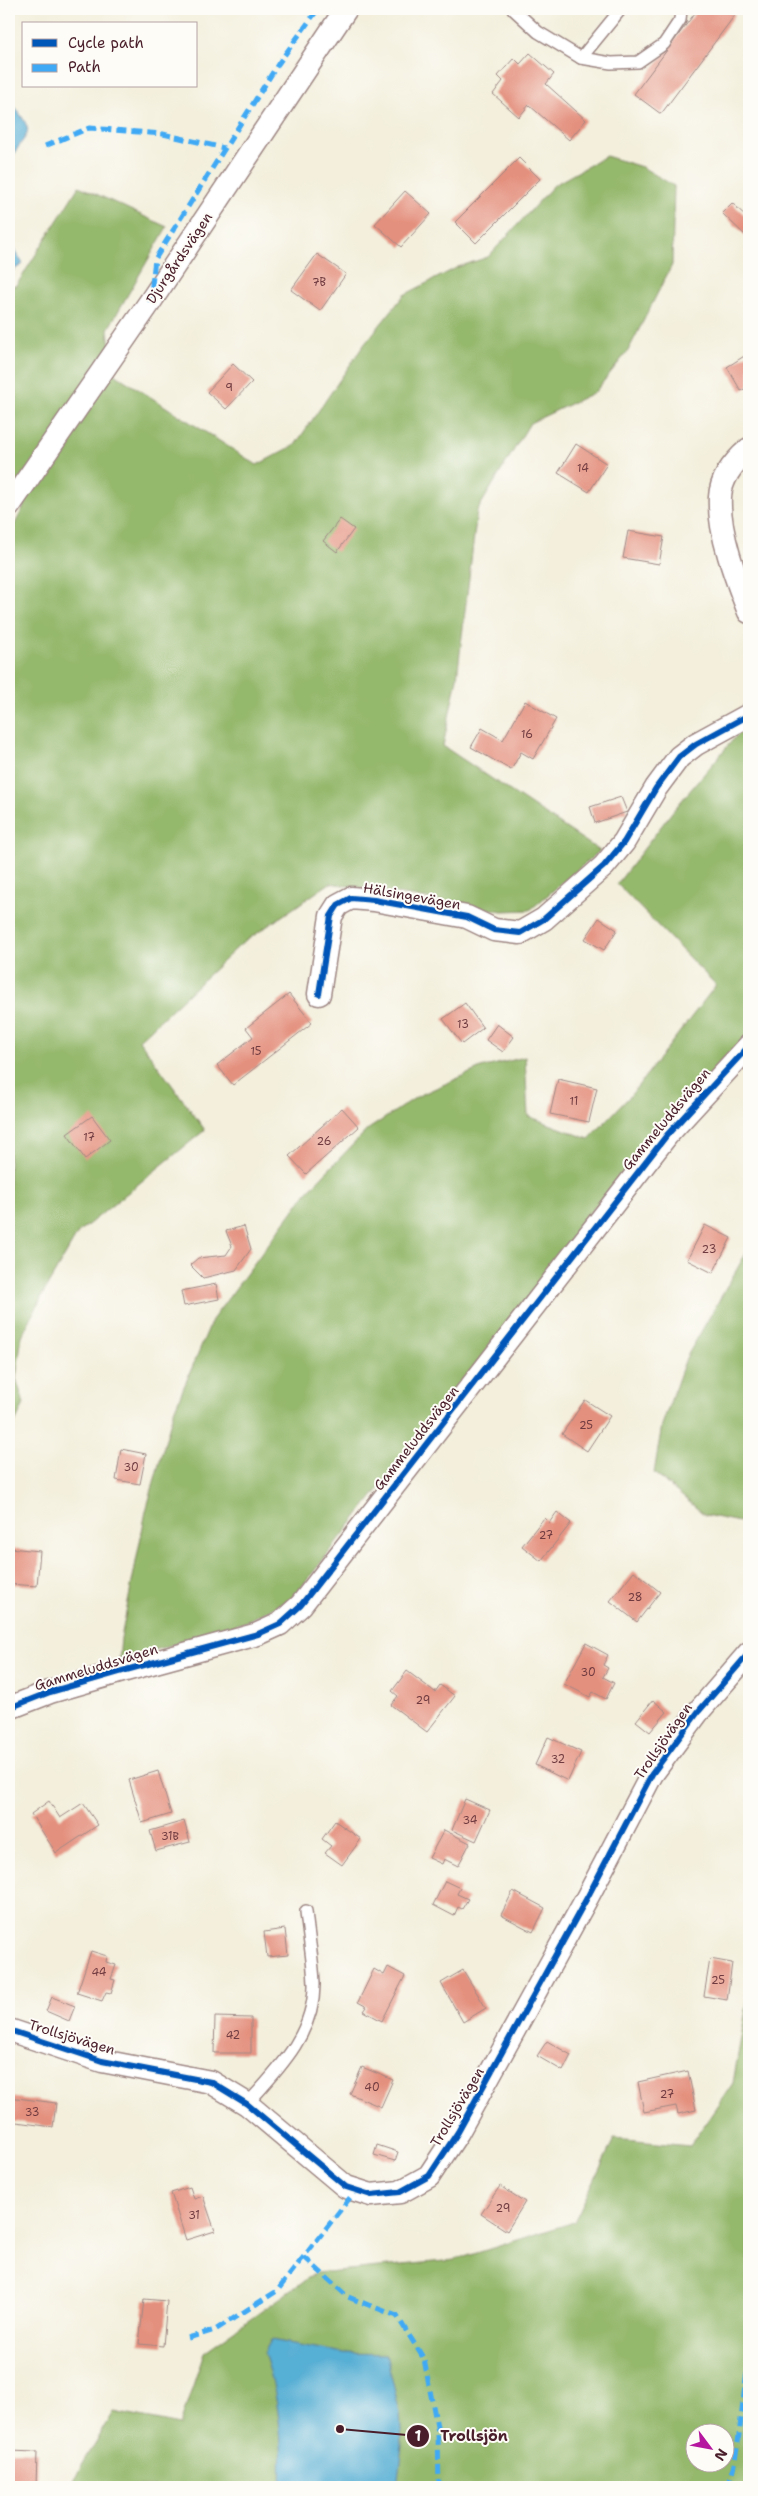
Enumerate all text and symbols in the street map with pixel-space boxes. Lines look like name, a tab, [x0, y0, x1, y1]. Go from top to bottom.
legend	[22, 22, 198, 88]
text: Cycle path	[68, 33, 144, 53]
text: Path	[68, 57, 101, 77]
street label: Djurgårdsvägen	[142, 209, 216, 307]
house number: 7B	[312, 275, 327, 290]
house number: 9	[225, 380, 233, 395]
house number: 14	[577, 461, 589, 476]
house number: 16	[521, 727, 533, 742]
street label: Hälsingevägen	[362, 879, 463, 913]
house number: 13	[457, 1017, 469, 1032]
house number: 15	[250, 1044, 262, 1059]
street label: Gammeluddsvägen	[618, 1064, 714, 1174]
house number: 11	[570, 1094, 578, 1109]
house number: 17	[83, 1130, 95, 1145]
house number: 26	[317, 1134, 331, 1149]
house number: 23	[702, 1242, 716, 1257]
street label: Gammeluddsvägen	[370, 1382, 463, 1494]
house number: 25	[579, 1418, 593, 1433]
house number: 30	[123, 1460, 139, 1475]
house number: 27	[539, 1528, 554, 1543]
house number: 28	[627, 1590, 643, 1605]
street label: Gammeluddsvägen	[32, 1640, 160, 1694]
house number: 30	[580, 1665, 596, 1680]
house number: 29	[416, 1693, 430, 1708]
street label: Trollsjövägen	[630, 1699, 696, 1783]
house number: 32	[551, 1752, 565, 1767]
house number: 34	[463, 1813, 478, 1828]
house number: 31B	[161, 1829, 180, 1844]
house number: 44	[91, 1965, 107, 1980]
house number: 25	[711, 1973, 725, 1988]
street label: Trollsjövägen	[27, 2015, 118, 2059]
house number: 42	[226, 2028, 240, 2043]
street label: Trollsjövägen	[426, 2064, 488, 2150]
house number: 40	[364, 2080, 380, 2095]
house number: 27	[660, 2087, 675, 2102]
house number: 33	[25, 2105, 39, 2120]
house number: 29	[496, 2201, 510, 2216]
house number: 31	[188, 2208, 200, 2223]
callout: Trollsjön	[405, 2421, 518, 2451]
north arrow	[686, 2424, 736, 2474]
text: 1	[415, 2426, 422, 2446]
text: Trollsjön	[440, 2426, 508, 2446]
text: N	[710, 2445, 732, 2464]

